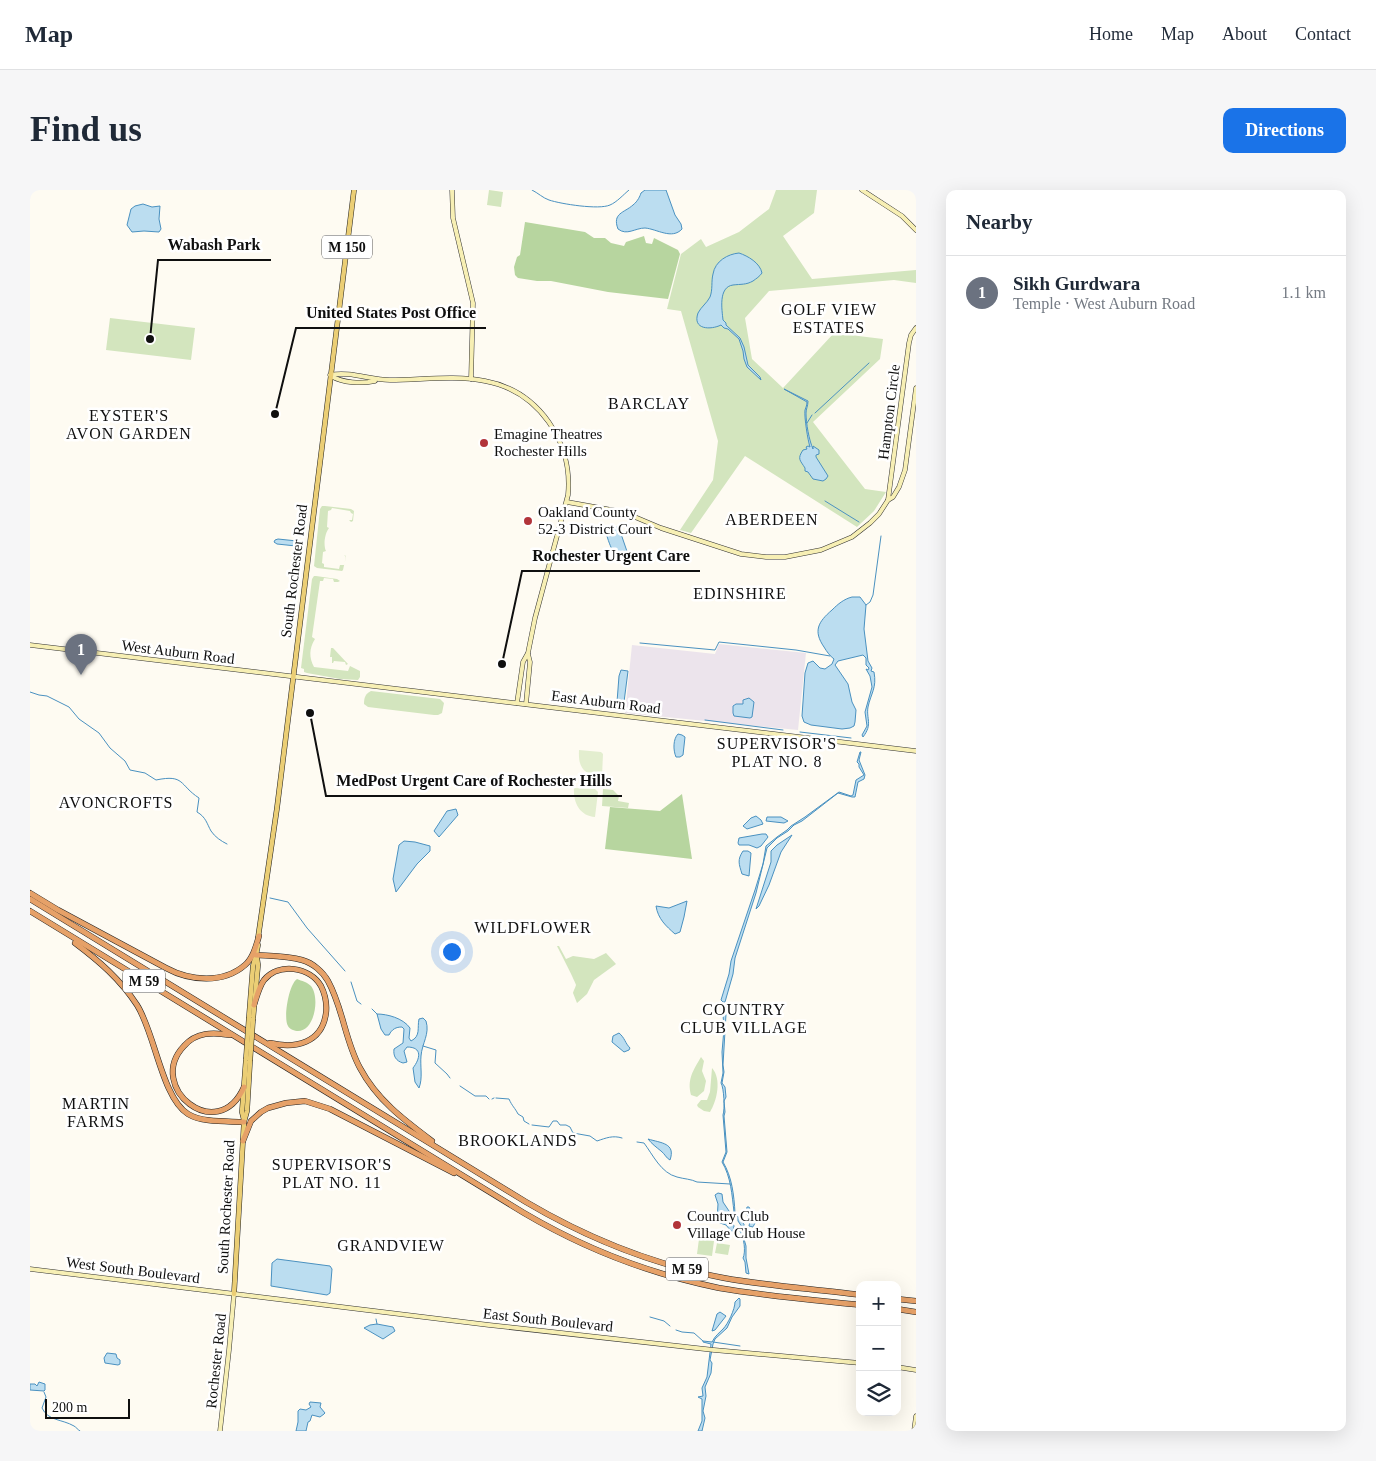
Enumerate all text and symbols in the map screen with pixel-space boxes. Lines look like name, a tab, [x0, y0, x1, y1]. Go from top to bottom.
text: Map	[25, 21, 73, 47]
text: Home	[1089, 24, 1133, 44]
text: Map	[1161, 24, 1194, 44]
text: About	[1222, 24, 1267, 44]
text: Contact	[1295, 24, 1351, 44]
button: Directions	[1223, 108, 1346, 153]
text: Find us	[30, 110, 142, 149]
text: Nearby	[966, 210, 1033, 234]
callout: Wabash Park	[158, 229, 271, 260]
text: Wabash Park	[168, 236, 261, 253]
road number: M 150	[322, 236, 372, 258]
text: Sikh Gurdwara	[1013, 273, 1140, 294]
text: 1	[978, 284, 986, 301]
text: 1.1 km	[1282, 284, 1326, 301]
text: Temple · West Auburn Road	[1013, 295, 1195, 312]
callout: United States Post Office	[296, 297, 486, 328]
district label: GOLF VIEW ESTATES	[781, 301, 877, 336]
text: United States Post Office	[306, 304, 476, 321]
street label: Hampton Circle	[875, 363, 903, 461]
district label: BARCLAY	[608, 395, 690, 412]
district label: EYSTER'S AVON GARDEN	[66, 407, 192, 442]
place label: Emagine Theatres Rochester Hills	[494, 426, 603, 459]
marker: Emagine Theatres Rochester Hills	[478, 437, 490, 449]
street label: South Rochester Road	[278, 503, 310, 639]
place label: Oakland County 52-3 District Court	[538, 504, 653, 537]
district label: ABERDEEN	[725, 511, 819, 528]
marker: Oakland County 52-3 District Court	[522, 515, 534, 527]
callout: Rochester Urgent Care	[522, 540, 700, 571]
text: Rochester Urgent Care	[532, 547, 690, 565]
district label: EDINSHIRE	[693, 585, 787, 602]
pin: 1	[65, 634, 97, 675]
street label: West Auburn Road	[121, 637, 236, 667]
street label: East Auburn Road	[550, 687, 662, 717]
district label: SUPERVISOR'S PLAT NO. 8	[717, 735, 837, 770]
callout: MedPost Urgent Care of Rochester Hills	[326, 765, 622, 796]
text: MedPost Urgent Care of Rochester Hills	[336, 772, 612, 790]
district label: AVONCROFTS	[59, 794, 173, 811]
district label: WILDFLOWER	[474, 919, 592, 936]
your location	[439, 939, 465, 965]
road number: M 59	[123, 969, 165, 992]
district label: COUNTRY CLUB VILLAGE	[680, 1001, 808, 1036]
district label: MARTIN FARMS	[62, 1095, 130, 1130]
district label: BROOKLANDS	[458, 1132, 578, 1149]
street label: South Rochester Road	[215, 1139, 238, 1274]
district label: SUPERVISOR'S PLAT NO. 11	[272, 1156, 392, 1191]
place label: Country Club Village Club House	[687, 1208, 806, 1241]
marker: Country Club Village Club House	[671, 1219, 683, 1231]
district label: GRANDVIEW	[337, 1237, 445, 1254]
street label: West South Boulevard	[65, 1254, 201, 1286]
road number: M 59	[666, 1258, 708, 1280]
map controls	[856, 1281, 901, 1416]
button: +	[856, 1281, 901, 1326]
street label: East South Boulevard	[482, 1305, 614, 1335]
street label: Rochester Road	[203, 1312, 229, 1409]
button: −	[856, 1326, 901, 1371]
button: layers	[856, 1371, 901, 1416]
scale bar	[45, 1396, 130, 1419]
text: 200 m	[52, 1400, 87, 1415]

